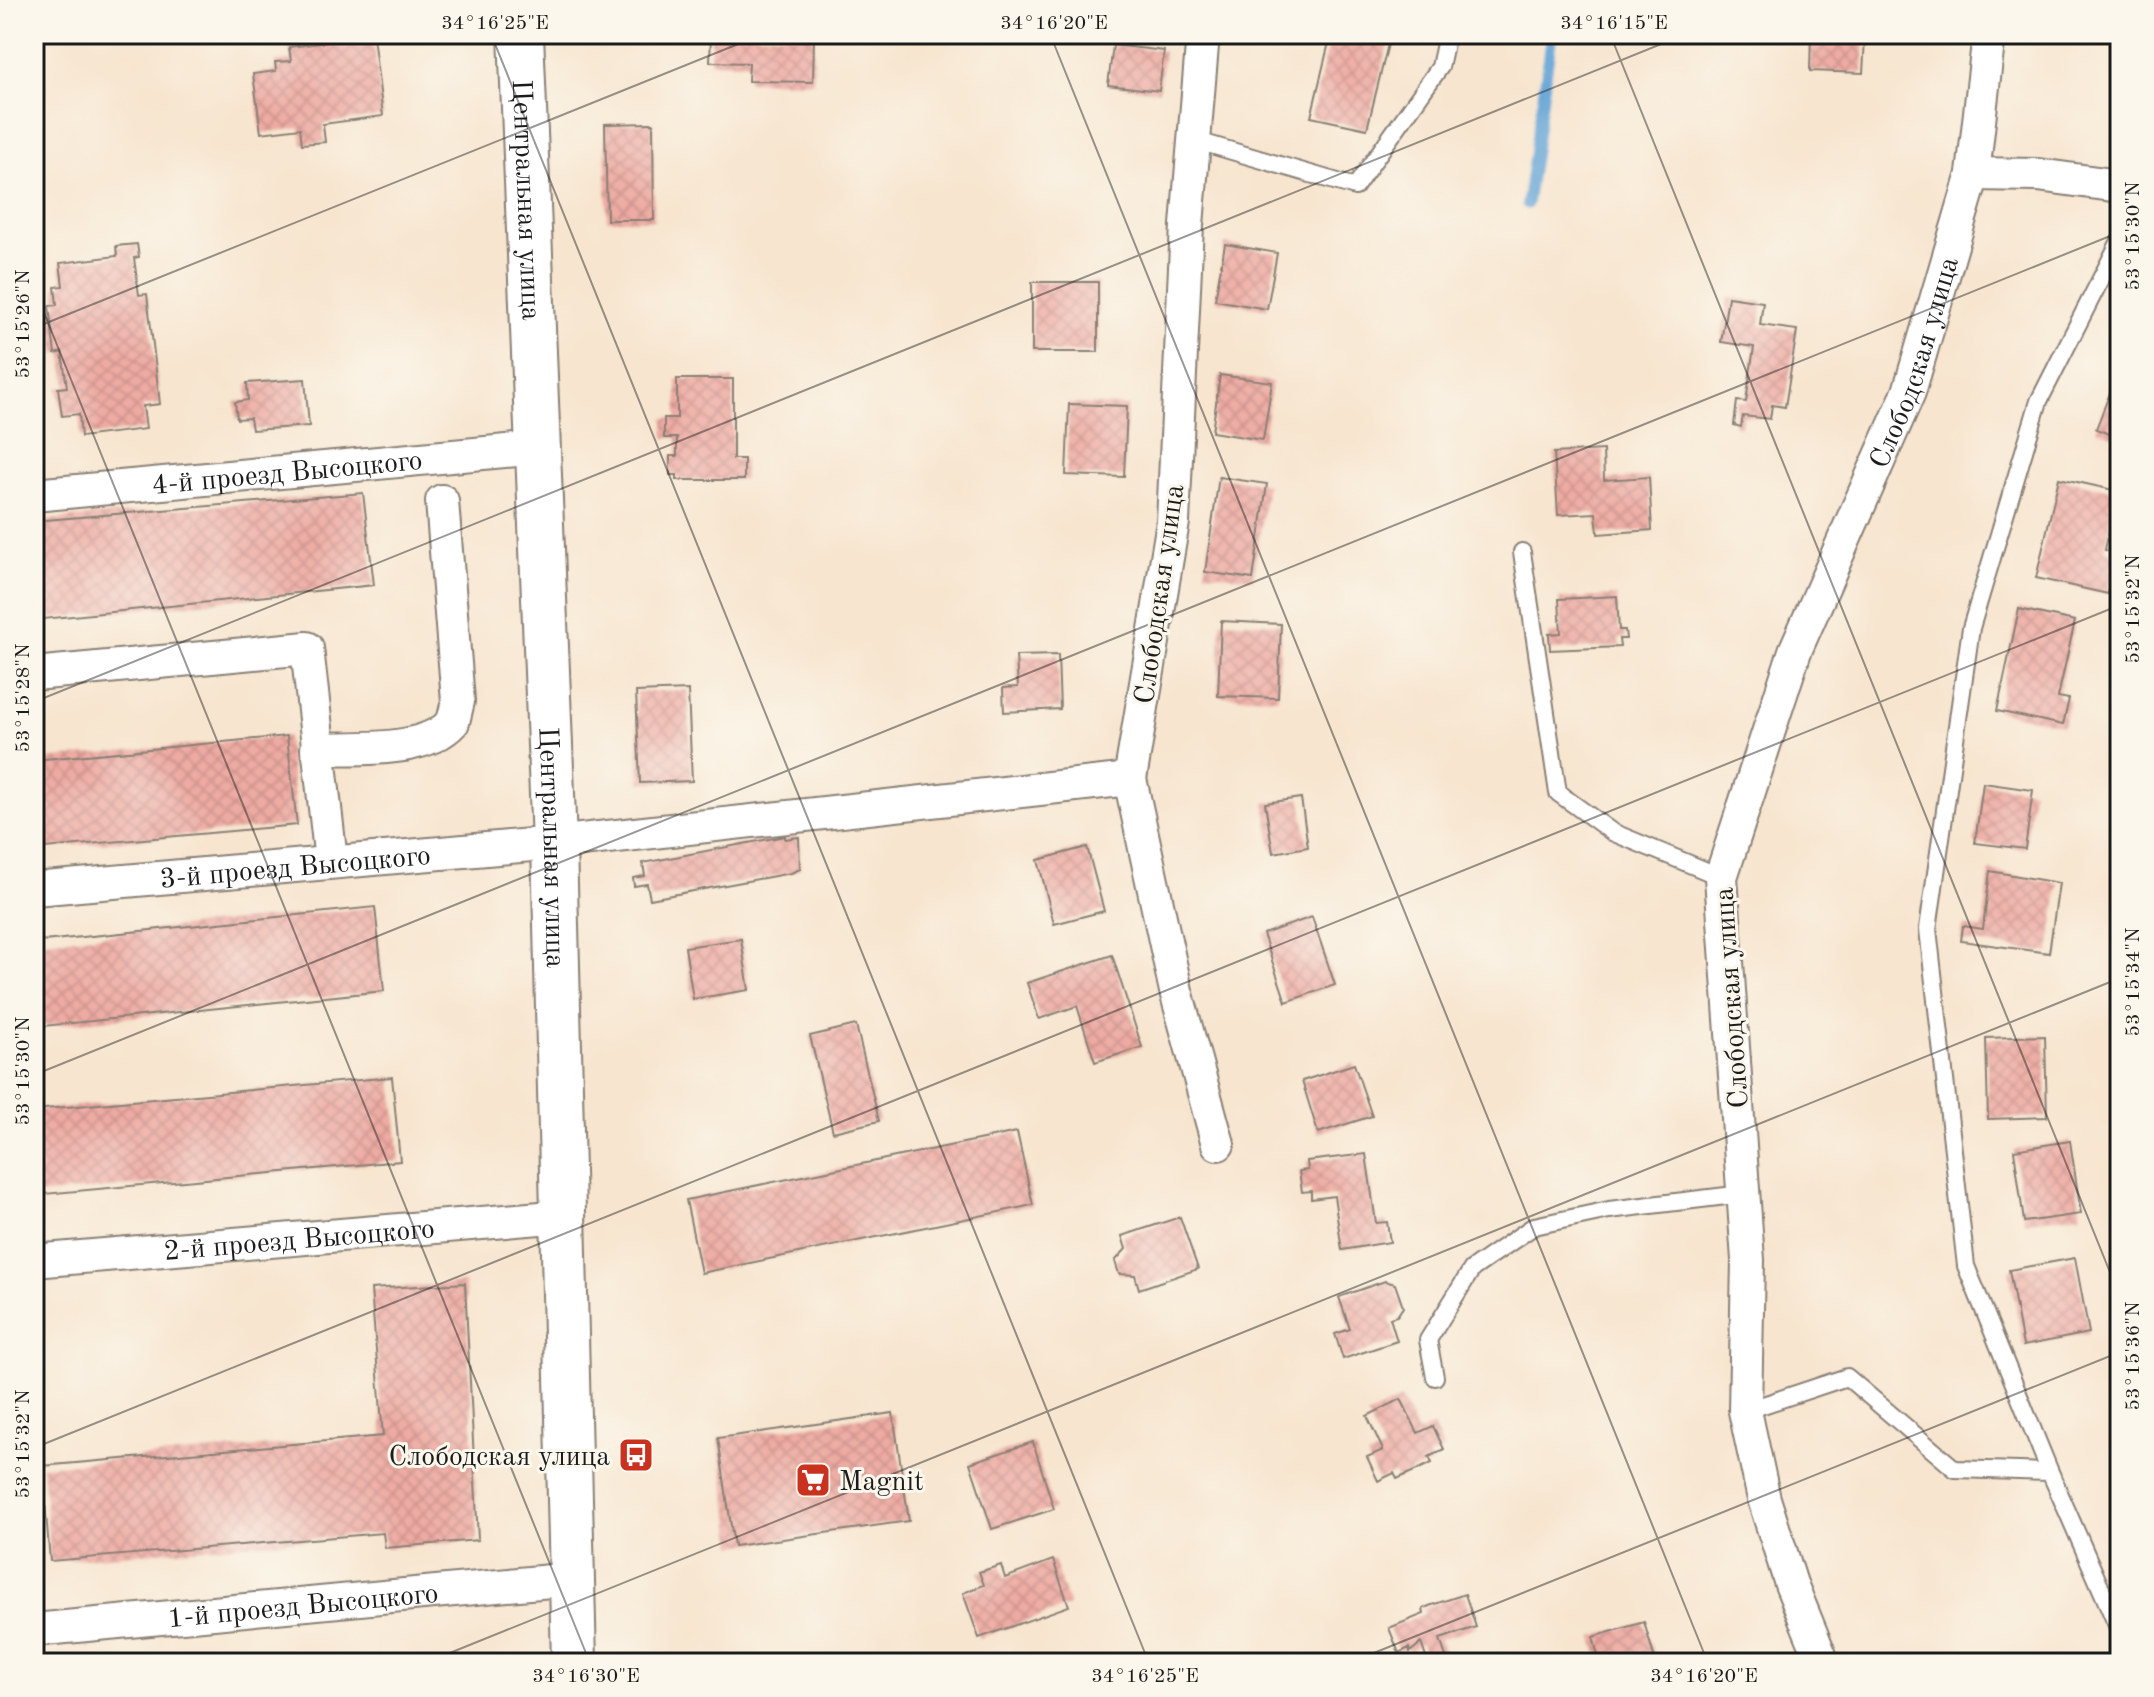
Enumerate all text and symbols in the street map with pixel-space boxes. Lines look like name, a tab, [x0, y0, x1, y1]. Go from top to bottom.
text: 34°16'25"E	[441, 14, 549, 34]
text: 34°16'20"E	[1000, 14, 1108, 34]
text: 34°16'15"E	[1560, 14, 1668, 34]
street label: Центральная улица	[506, 79, 544, 321]
text: 53°15'30"N	[2124, 181, 2144, 291]
street label: Слободская улица	[1866, 254, 1965, 473]
text: 53°15'26"N	[14, 269, 34, 379]
street label: 4-й проезд Высоцкого	[151, 448, 424, 501]
street label: Слободская улица	[1132, 483, 1190, 706]
text: 53°15'32"N	[2124, 554, 2144, 664]
text: 53°15'28"N	[14, 643, 34, 753]
street label: Центральная улица	[532, 726, 568, 968]
street label: 3-й проезд Высоцкого	[159, 843, 432, 895]
street label: Слободская улица	[1711, 886, 1755, 1109]
text: 53°15'34"N	[2124, 927, 2144, 1037]
text: 53°15'30"N	[14, 1016, 34, 1126]
street label: 2-й проезд Высоцкого	[163, 1216, 436, 1267]
text: 53°15'36"N	[2124, 1301, 2144, 1411]
text: 53°15'32"N	[14, 1389, 34, 1499]
bus stop icon: Слободская улица	[617, 1436, 655, 1474]
place label: Слободская улица	[388, 1444, 610, 1472]
supermarket icon: Magnit	[794, 1461, 832, 1499]
place label: Magnit	[839, 1469, 924, 1497]
street label: 1-й проезд Высоцкого	[166, 1581, 440, 1634]
text: 34°16'30"E	[532, 1667, 640, 1687]
text: 34°16'25"E	[1091, 1667, 1199, 1687]
text: 34°16'20"E	[1650, 1667, 1758, 1687]

